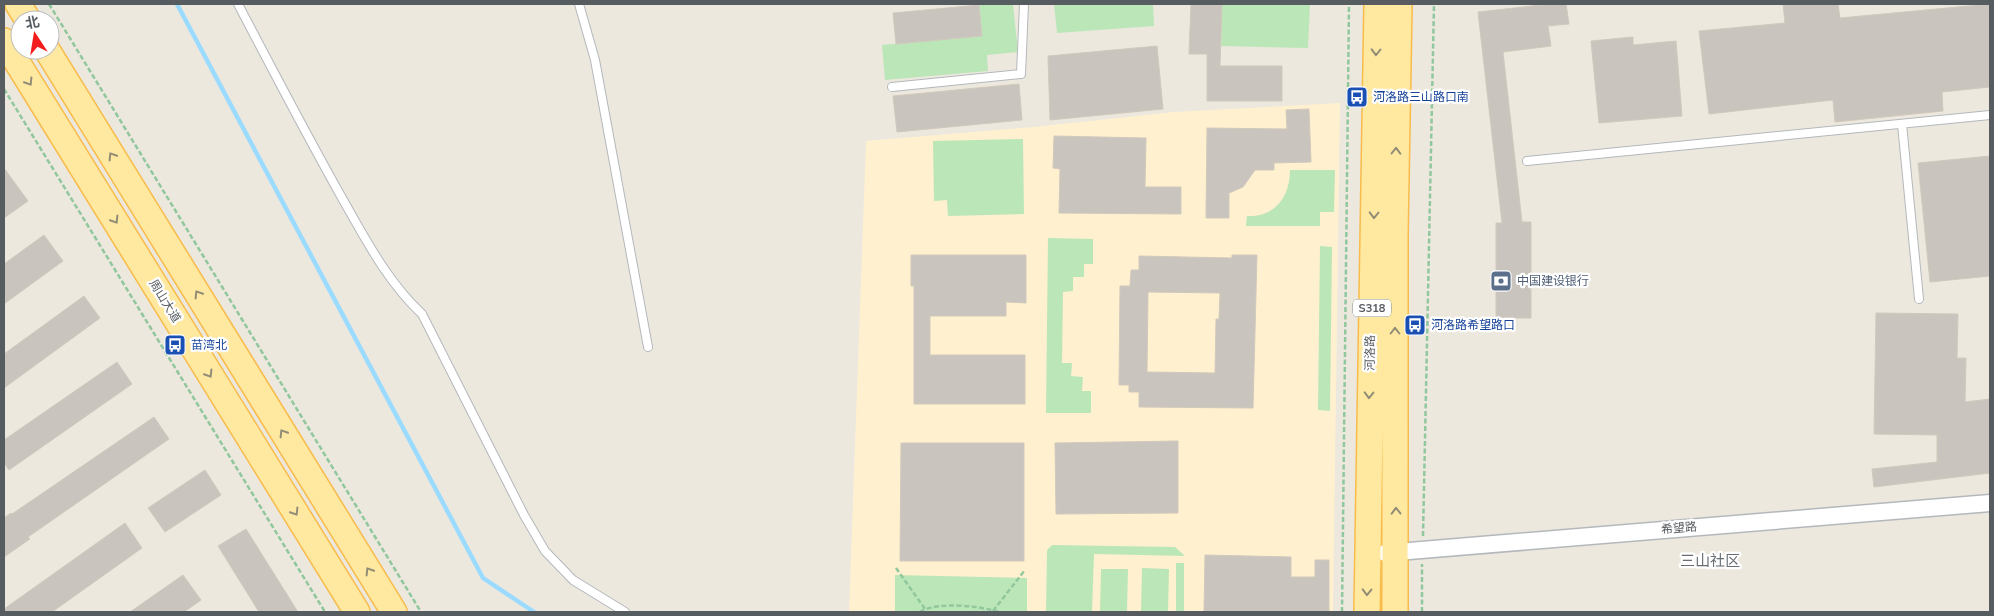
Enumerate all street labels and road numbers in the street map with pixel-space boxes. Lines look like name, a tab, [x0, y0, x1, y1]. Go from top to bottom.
street label: 周山大道	[146, 276, 185, 325]
road number: S318	[1353, 300, 1391, 316]
street label: 河洛路	[1362, 335, 1377, 371]
street label: 希望路	[1660, 518, 1698, 537]

